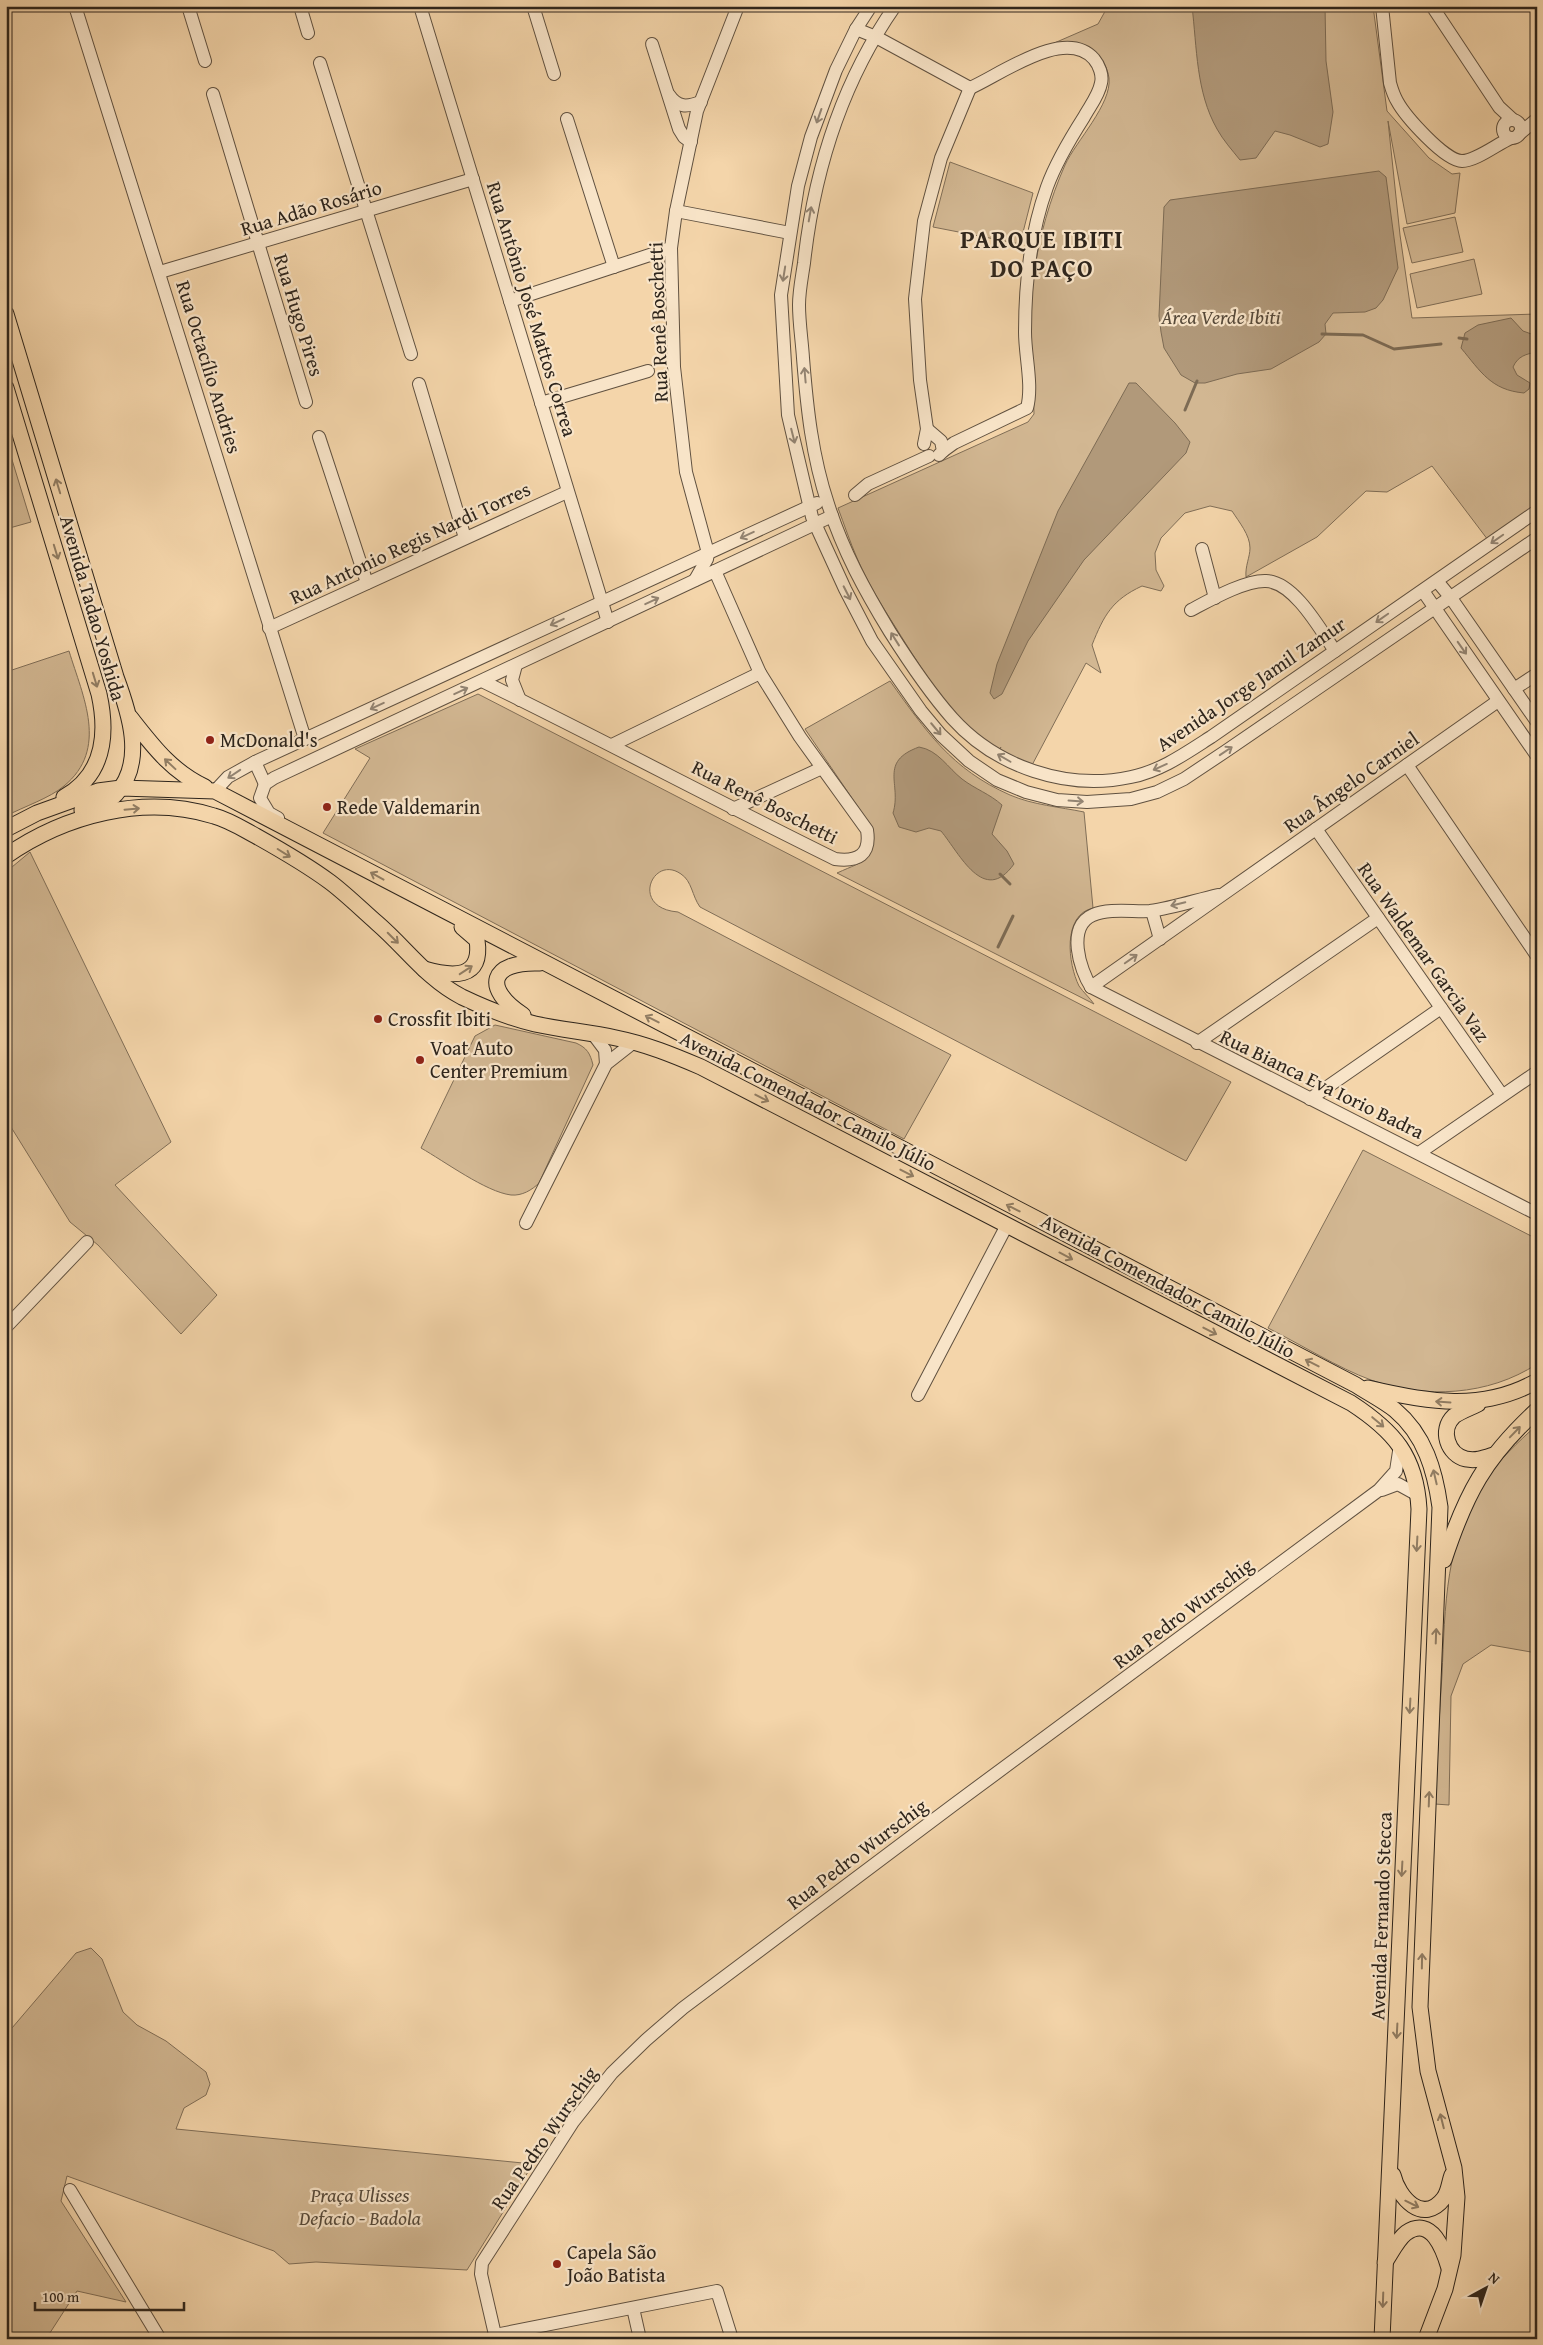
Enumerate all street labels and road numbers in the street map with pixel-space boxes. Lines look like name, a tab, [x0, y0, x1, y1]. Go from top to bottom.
street label: Rua Adão Rosário	[237, 172, 385, 243]
street label: Rua Antônio José Mattos Correa	[480, 178, 585, 440]
street label: Rua Renê Boschetti	[640, 241, 675, 403]
street label: Rua Hugo Pires	[267, 250, 332, 380]
street label: Rua Octacílio Andries	[169, 277, 250, 457]
street label: Rua Antonio Regis Nardi Torres	[285, 474, 535, 611]
street label: Avenida Tadao Yoshida	[53, 512, 134, 705]
street label: Avenida Jorge Jamil Zamur	[1150, 609, 1351, 758]
street label: Rua Ângelo Carniel	[1277, 724, 1425, 839]
street label: Rua Renê Boschetti	[687, 752, 844, 851]
street label: Rua Waldemar Garcia Vaz	[1351, 856, 1498, 1048]
street label: Rua Bianca Eva Iorio Badra	[1215, 1021, 1430, 1146]
street label: Avenida Comendador Camilo Júlio	[675, 1023, 941, 1178]
street label: Avenida Comendador Camilo Júlio	[1036, 1206, 1300, 1365]
street label: Rua Pedro Wurschig	[1107, 1550, 1259, 1675]
street label: Rua Pedro Wurschig	[781, 1791, 933, 1916]
street label: Avenida Fernando Stecca	[1362, 1811, 1399, 2021]
street label: Rua Pedro Wurschig	[483, 2060, 604, 2215]

